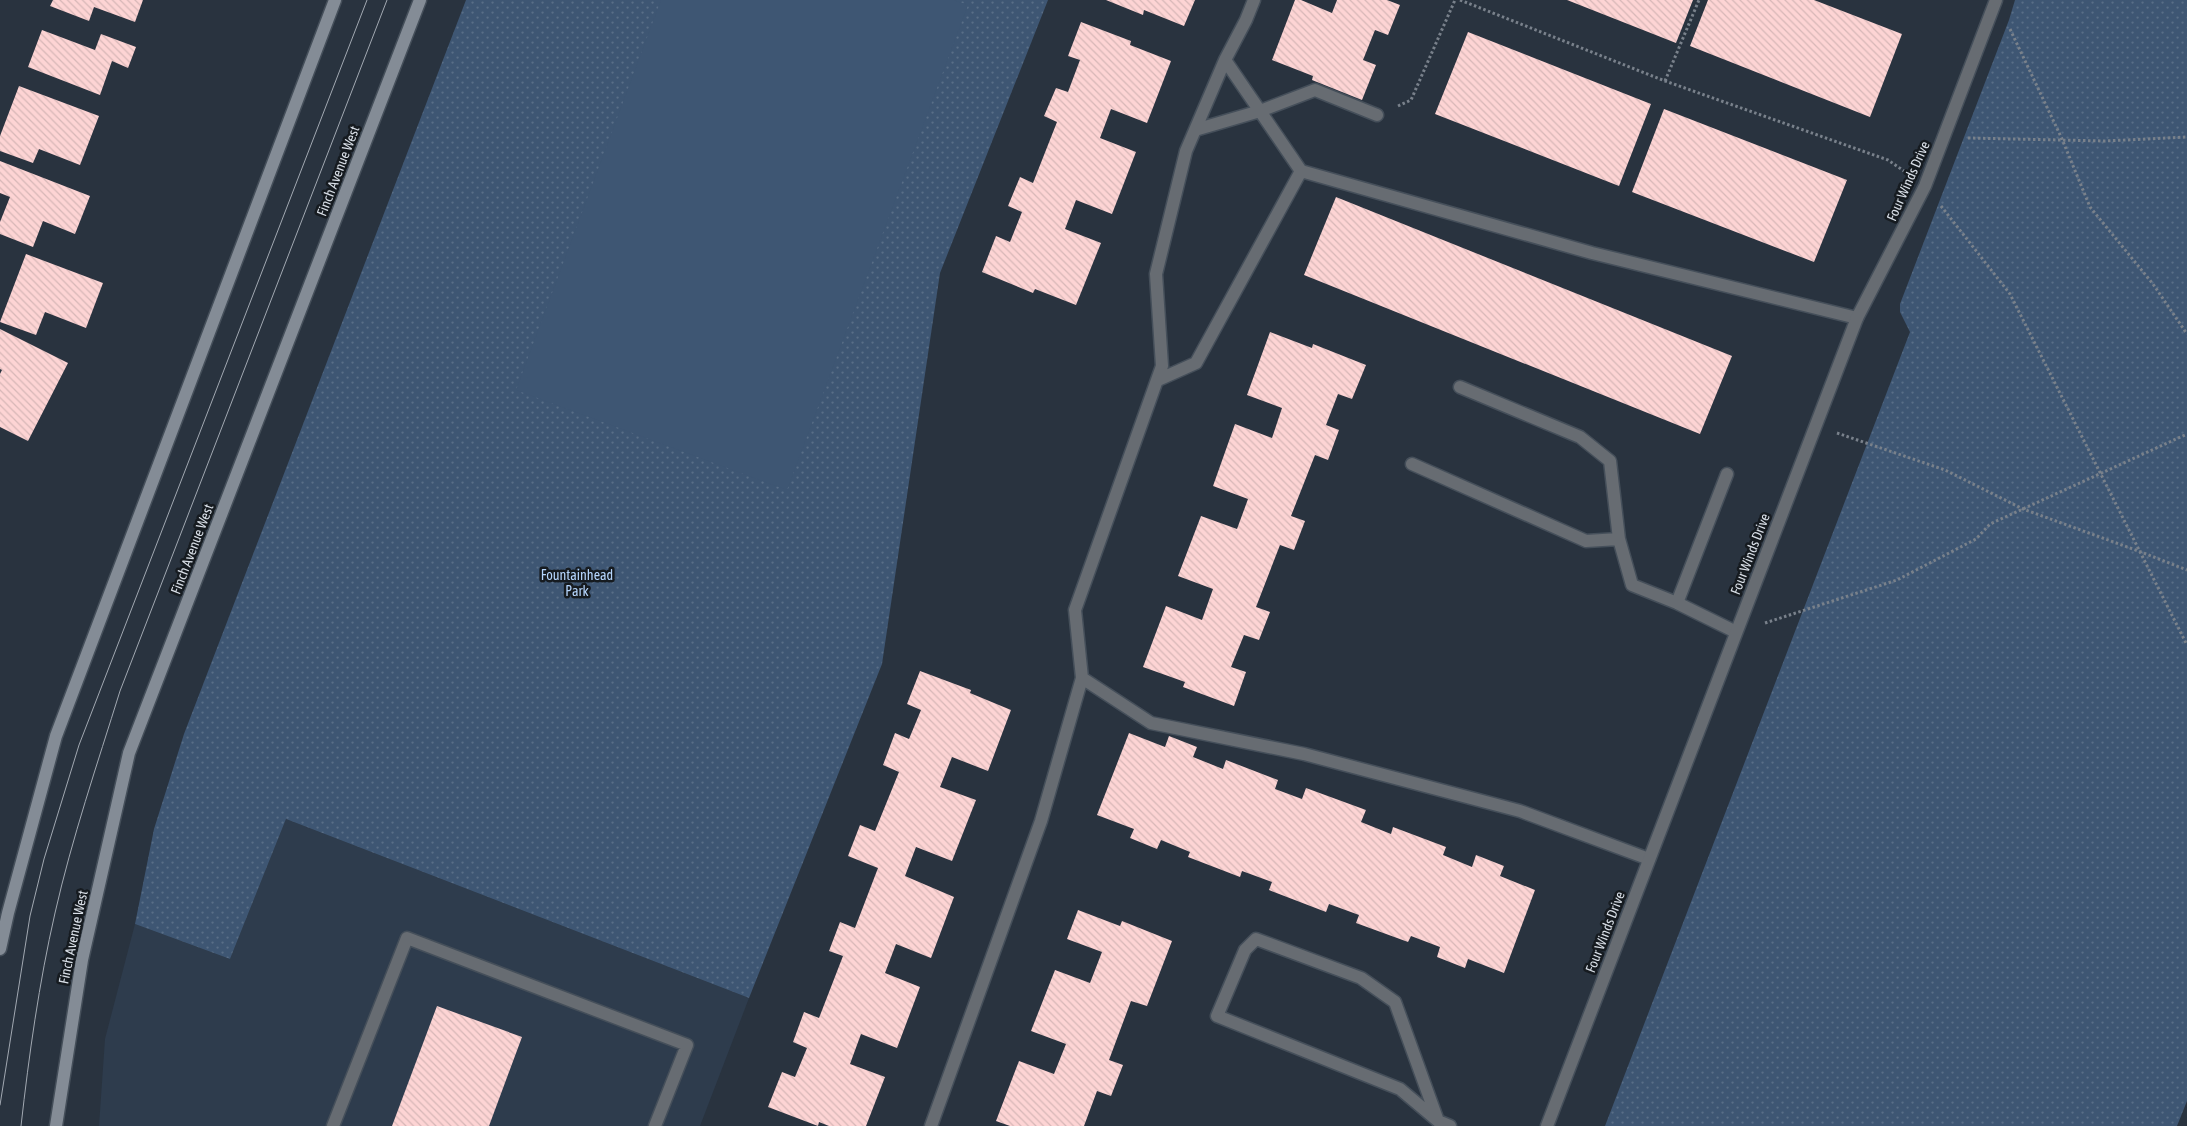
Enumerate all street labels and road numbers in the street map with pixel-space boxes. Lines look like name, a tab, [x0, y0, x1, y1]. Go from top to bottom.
street label: Finch Avenue West	[313, 124, 363, 218]
street label: Four Winds Drive	[1883, 139, 1933, 223]
street label: Finch Avenue West	[167, 502, 217, 596]
street label: Four Winds Drive	[1727, 511, 1773, 597]
street label: Finch Avenue West	[55, 889, 91, 985]
street label: Four Winds Drive	[1582, 889, 1628, 975]

